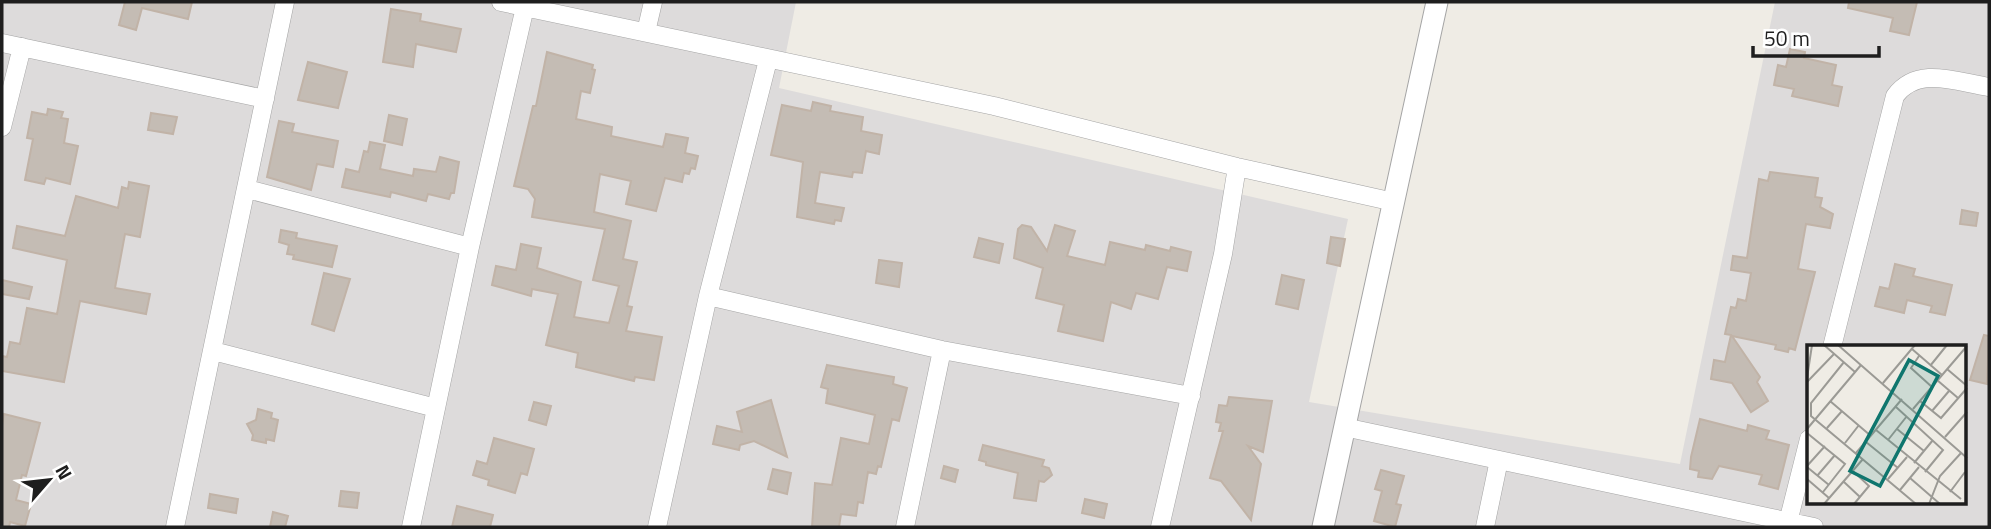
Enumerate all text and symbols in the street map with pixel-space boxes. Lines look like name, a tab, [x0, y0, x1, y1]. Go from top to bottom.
scale bar	[1753, 14, 1879, 58]
text: 50 m	[1764, 22, 1810, 54]
inset map	[1807, 345, 1966, 504]
north arrow	[14, 445, 84, 515]
text: N	[49, 459, 80, 484]

